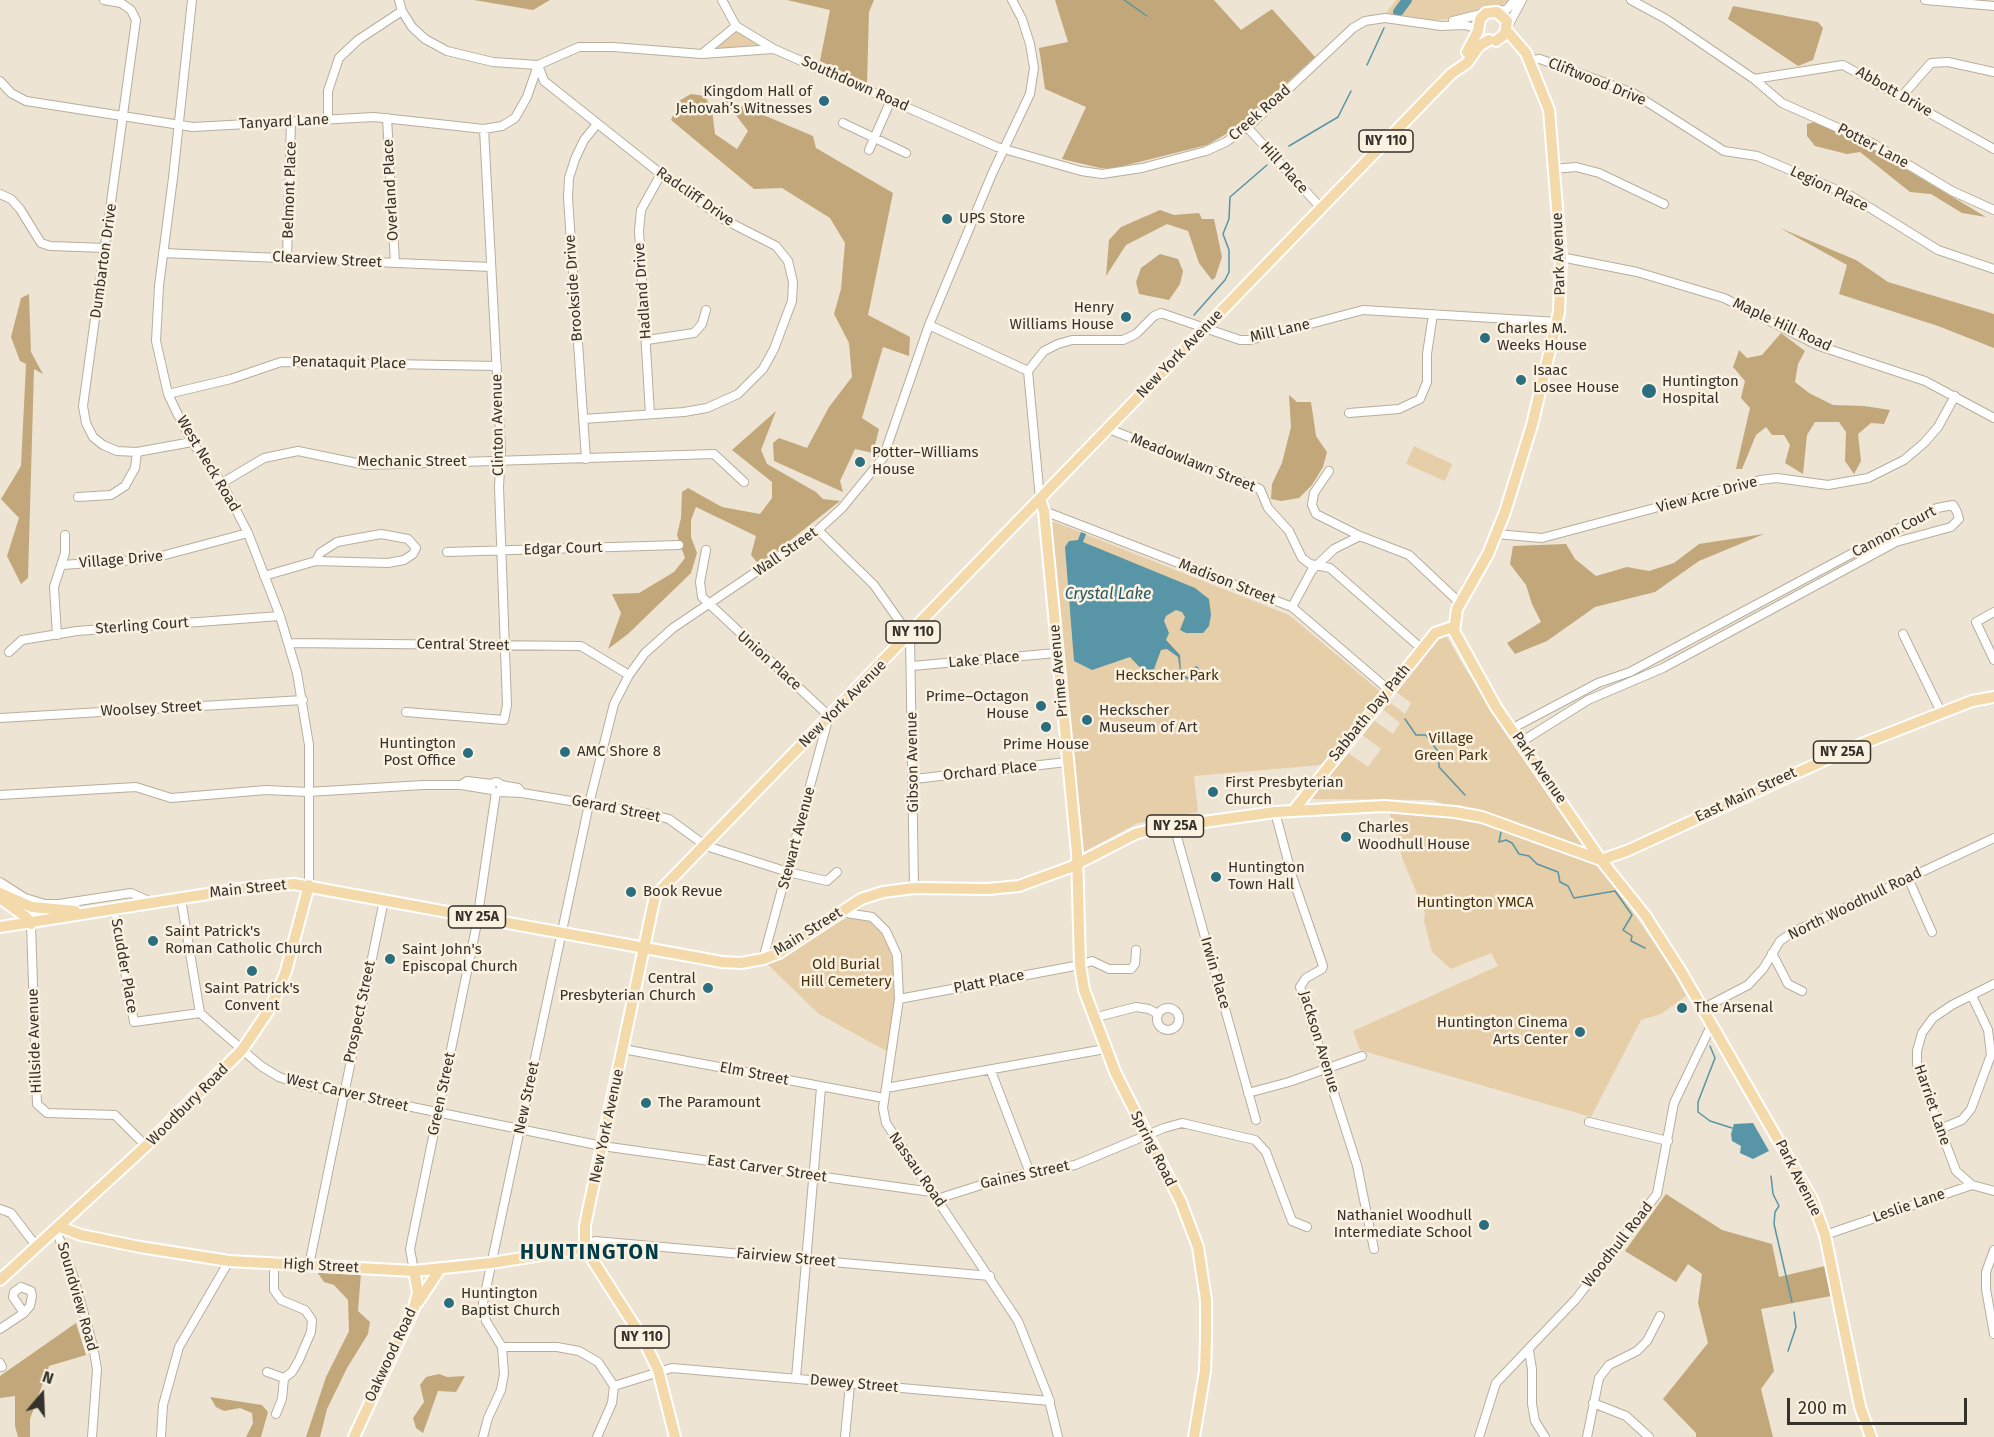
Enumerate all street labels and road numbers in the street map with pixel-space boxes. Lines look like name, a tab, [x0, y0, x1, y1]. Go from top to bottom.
street label: Southdown Road	[798, 52, 912, 116]
street label: Cliftwood Drive	[1546, 54, 1648, 110]
street label: Abbott Drive	[1853, 63, 1935, 121]
street label: Creek Road	[1225, 81, 1295, 145]
street label: Tanyard Lane	[239, 111, 329, 133]
street label: Potter Lane	[1834, 120, 1912, 172]
road number: NY 110	[1359, 130, 1413, 152]
street label: Hill Place	[1256, 138, 1312, 198]
street label: Overland Place	[379, 139, 403, 241]
street label: Belmont Place	[279, 141, 301, 239]
street label: Legion Place	[1787, 162, 1871, 216]
street label: Radcliff Drive	[653, 164, 737, 230]
street label: Dumbarton Drive	[87, 202, 121, 320]
street label: Park Avenue	[1549, 212, 1569, 296]
street label: Brookside Drive	[561, 234, 587, 342]
street label: Hadland Drive	[631, 242, 655, 340]
street label: Clearview Street	[272, 248, 382, 272]
street label: Maple Hill Road	[1730, 294, 1834, 356]
street label: New York Avenue	[1133, 306, 1227, 402]
street label: Mill Lane	[1248, 315, 1312, 347]
street label: Penataquit Place	[292, 353, 406, 373]
street label: Clinton Avenue	[488, 374, 508, 476]
street label: West Neck Road	[172, 413, 244, 515]
street label: Meadowlawn Street	[1128, 430, 1258, 496]
street label: Mechanic Street	[358, 453, 466, 471]
street label: View Acre Drive	[1654, 473, 1760, 517]
street label: Cannon Court	[1849, 502, 1939, 562]
street label: Wall Street	[751, 524, 821, 580]
street label: Edgar Court	[523, 539, 603, 559]
street label: Village Drive	[78, 547, 164, 573]
street label: Madison Street	[1176, 555, 1278, 609]
street label: Sterling Court	[95, 614, 189, 638]
road number: NY 110	[886, 621, 940, 643]
street label: Prime Avenue	[1046, 624, 1072, 718]
street label: Union Place	[733, 627, 805, 695]
street label: Central Street	[416, 635, 510, 655]
street label: Lake Place	[948, 648, 1020, 672]
street label: New York Avenue	[795, 656, 891, 752]
street label: Sabbath Day Path	[1325, 661, 1415, 765]
street label: Woolsey Street	[100, 697, 202, 721]
street label: Gibson Avenue	[903, 711, 923, 813]
street label: Park Avenue	[1508, 729, 1570, 807]
road number: NY 25A	[1814, 741, 1870, 763]
street label: Orchard Place	[942, 757, 1038, 785]
street label: East Main Street	[1692, 764, 1800, 826]
street label: Stewart Avenue	[775, 785, 819, 891]
street label: Gerard Street	[570, 792, 662, 826]
road number: NY 25A	[1146, 815, 1204, 837]
street label: North Woodhull Road	[1785, 864, 1925, 944]
street label: Main Street	[209, 876, 287, 902]
street label: Main Street	[770, 904, 846, 960]
road number: NY 25A	[448, 906, 506, 928]
street label: Scudder Place	[107, 917, 141, 1015]
street label: Irwin Place	[1196, 935, 1234, 1011]
street label: Prospect Street	[340, 959, 380, 1065]
street label: Platt Place	[952, 966, 1026, 998]
street label: Hillside Avenue	[24, 988, 46, 1094]
street label: Jackson Avenue	[1295, 989, 1343, 1095]
street label: Green Street	[424, 1051, 460, 1137]
street label: Elm Street	[718, 1059, 790, 1089]
street label: Woodbury Road	[143, 1060, 233, 1150]
street label: New Street	[511, 1060, 543, 1136]
street label: Harriet Lane	[1910, 1062, 1954, 1148]
street label: New York Avenue	[586, 1067, 628, 1185]
street label: West Carver Street	[284, 1070, 410, 1116]
street label: Spring Road	[1126, 1108, 1180, 1190]
street label: Nassau Road	[885, 1129, 949, 1211]
street label: Park Avenue	[1771, 1137, 1825, 1219]
street label: East Carver Street	[706, 1152, 828, 1186]
street label: Gaines Street	[979, 1157, 1071, 1193]
street label: Leslie Lane	[1870, 1185, 1948, 1227]
street label: Woodhull Road	[1579, 1199, 1657, 1291]
street label: Soundview Road	[53, 1240, 101, 1354]
street label: Fairview Street	[735, 1245, 837, 1271]
street label: High Street	[283, 1255, 359, 1277]
street label: Oakwood Road	[361, 1305, 421, 1405]
road number: NY 110	[615, 1326, 669, 1348]
street label: Dewey Street	[809, 1371, 899, 1397]

